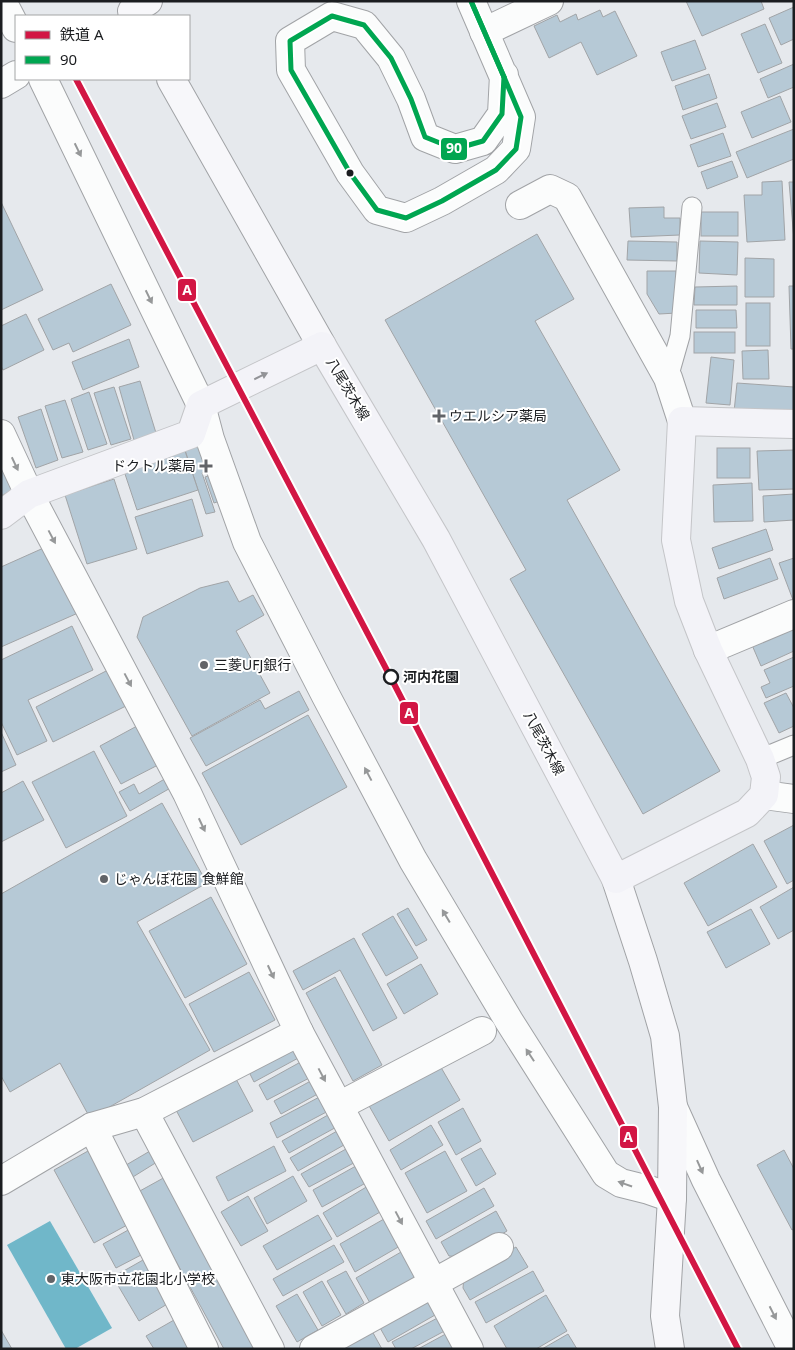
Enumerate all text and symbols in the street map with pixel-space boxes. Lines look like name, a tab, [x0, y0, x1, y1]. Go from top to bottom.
legend	[15, 15, 190, 80]
text: 鉄道 A	[60, 24, 104, 44]
text: 90	[60, 49, 77, 69]
line badge: 90	[440, 137, 468, 161]
text: 90	[446, 138, 462, 157]
one-way arrow	[74, 143, 82, 157]
unlabelled marker	[345, 168, 355, 178]
line badge: A	[177, 278, 197, 302]
text: A	[182, 280, 192, 299]
one-way arrow	[145, 290, 153, 304]
street label: 八尾茨木線	[322, 354, 375, 424]
one-way arrow	[254, 372, 268, 380]
place label: ウエルシア薬局	[449, 406, 547, 425]
marker: ウエルシア薬局	[433, 410, 445, 422]
place label: ドクトル薬局	[112, 456, 196, 475]
one-way arrow	[11, 457, 19, 471]
marker: ドクトル薬局	[200, 460, 212, 472]
one-way arrow	[48, 530, 56, 544]
place label: 三菱UFJ銀行	[214, 655, 291, 674]
marker: 三菱UFJ銀行	[198, 659, 210, 671]
place label: 河内花園	[403, 667, 459, 686]
marker: 河内花園	[383, 669, 399, 685]
one-way arrow	[124, 673, 132, 688]
line badge: A	[399, 701, 419, 725]
text: A	[404, 703, 414, 722]
street label: 八尾茨木線	[520, 707, 569, 778]
one-way arrow	[364, 767, 372, 781]
one-way arrow	[198, 818, 206, 832]
place label: じゃんぼ花園 食鮮館	[114, 869, 244, 888]
marker: じゃんぼ花園 食鮮館	[98, 873, 110, 885]
one-way arrow	[442, 910, 451, 923]
one-way arrow	[268, 965, 276, 979]
one-way arrow	[526, 1049, 535, 1062]
one-way arrow	[318, 1068, 327, 1081]
line badge: A	[619, 1125, 638, 1149]
text: A	[623, 1127, 633, 1146]
one-way arrow	[697, 1160, 705, 1174]
one-way arrow	[618, 1179, 633, 1187]
one-way arrow	[395, 1211, 403, 1225]
place label: 東大阪市立花園北小学校	[61, 1269, 215, 1288]
marker: 東大阪市立花園北小学校	[45, 1273, 57, 1285]
one-way arrow	[769, 1305, 777, 1320]

